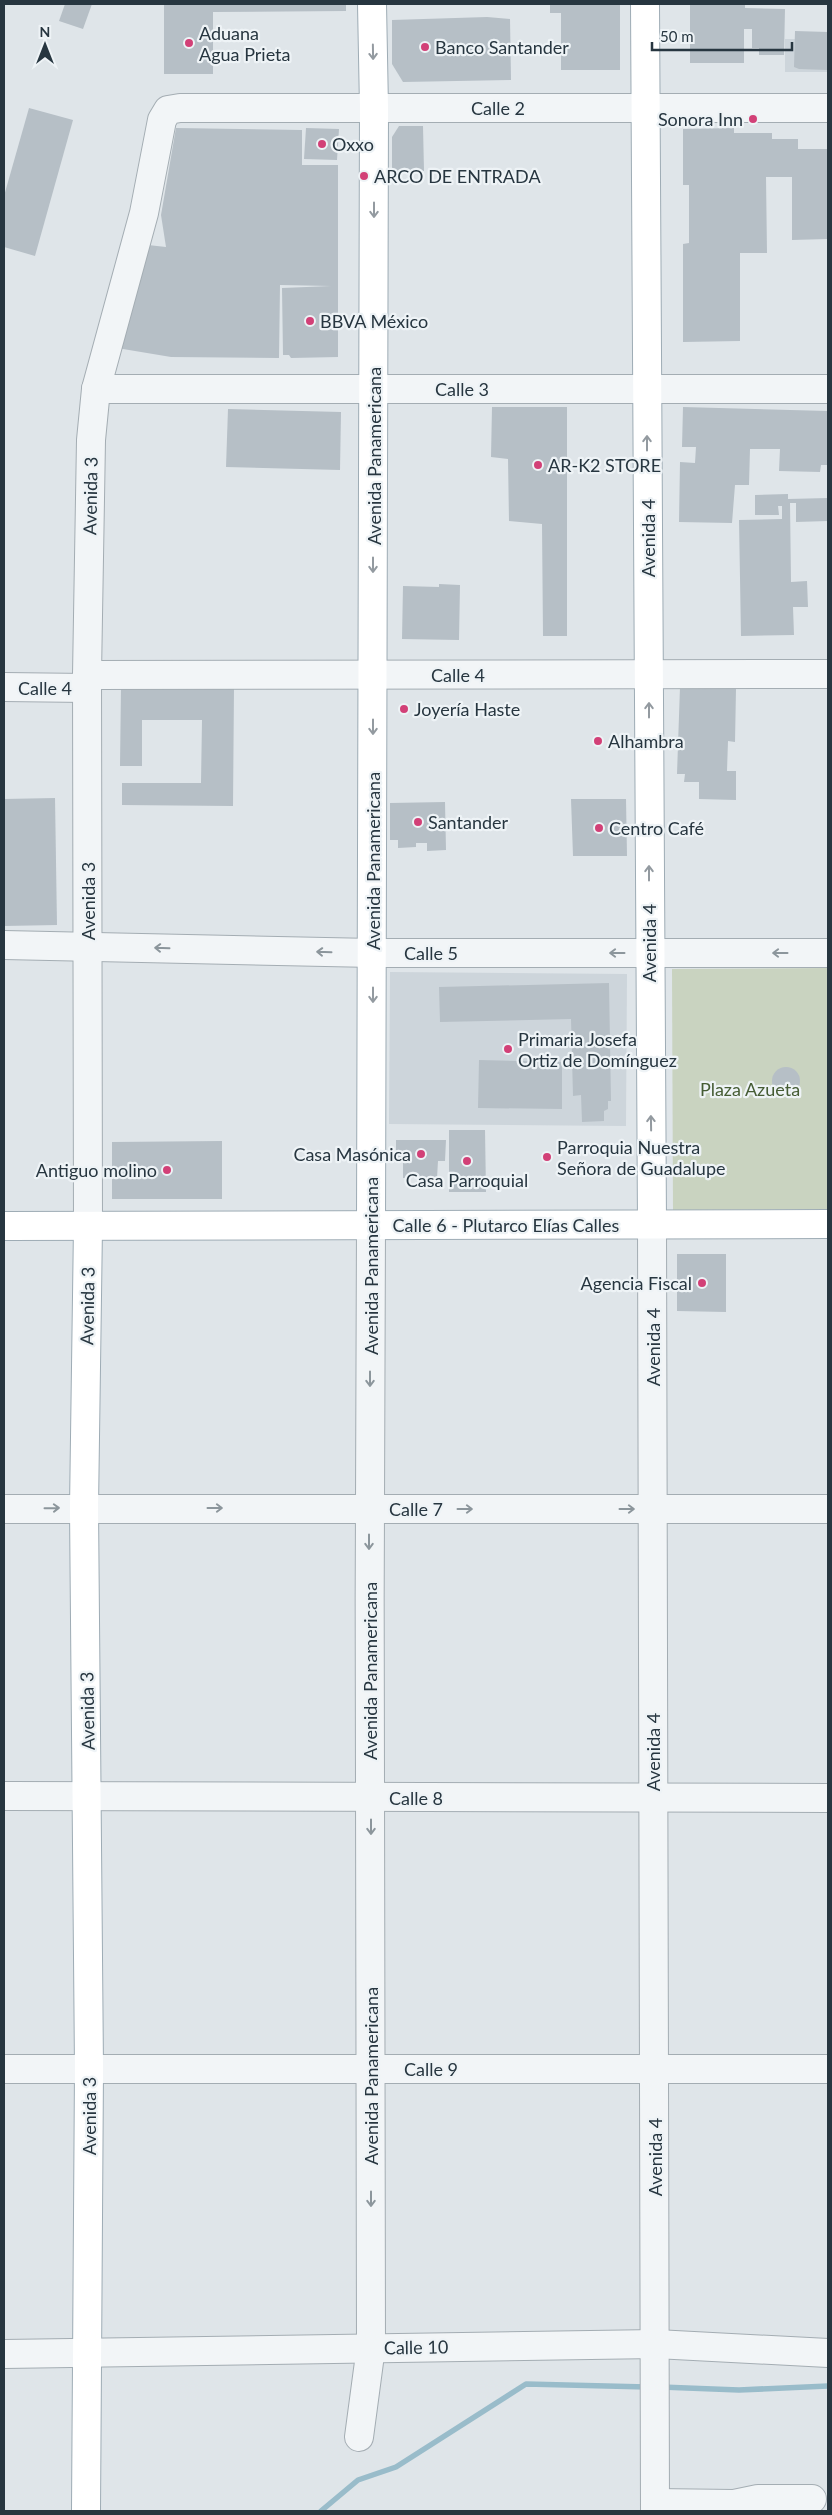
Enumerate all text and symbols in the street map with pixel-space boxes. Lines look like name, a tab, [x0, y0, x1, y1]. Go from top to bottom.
north arrow	[20, 20, 70, 70]
scale bar	[652, 20, 792, 52]
place label: Aduana Agua Prieta	[199, 22, 291, 65]
text: N	[40, 23, 50, 40]
text: 50 m	[660, 27, 694, 45]
place label: Banco Santander	[435, 36, 569, 58]
marker: Aduana Agua Prieta	[183, 37, 195, 49]
marker: Banco Santander	[419, 41, 431, 53]
one-way arrow	[368, 44, 378, 60]
street label: Calle 2	[471, 97, 525, 119]
place label: Sonora Inn	[658, 108, 743, 130]
marker: Sonora Inn	[747, 113, 759, 125]
place label: Oxxo	[332, 133, 374, 155]
marker: Oxxo	[316, 138, 328, 150]
place label: ARCO DE ENTRADA	[374, 165, 541, 187]
marker: ARCO DE ENTRADA	[358, 170, 370, 182]
one-way arrow	[369, 201, 379, 217]
place label: BBVA México	[320, 310, 428, 332]
marker: BBVA México	[304, 315, 316, 327]
street label: Avenida Panamericana	[363, 367, 385, 545]
street label: Calle 3	[435, 378, 489, 400]
one-way arrow	[642, 435, 652, 452]
place label: AR-K2 STORE	[548, 454, 661, 476]
street label: Avenida 3	[78, 457, 102, 535]
marker: AR-K2 STORE	[532, 459, 544, 471]
street label: Avenida 4	[637, 499, 659, 577]
one-way arrow	[368, 556, 378, 572]
street label: Calle 4	[431, 664, 485, 686]
street label: Calle 4	[18, 677, 72, 699]
place label: Joyería Haste	[414, 698, 520, 720]
marker: Joyería Haste	[398, 703, 410, 715]
one-way arrow	[644, 703, 653, 719]
one-way arrow	[368, 718, 378, 735]
place label: Alhambra	[608, 730, 684, 752]
marker: Alhambra	[592, 735, 604, 747]
street label: Avenida Panamericana	[362, 772, 384, 950]
place label: Santander	[428, 811, 509, 833]
marker: Santander	[412, 816, 424, 828]
place label: Centro Café	[609, 817, 704, 839]
marker: Centro Café	[593, 822, 605, 834]
street label: Avenida 3	[77, 862, 99, 940]
one-way arrow	[644, 865, 654, 882]
street label: Avenida 4	[638, 904, 660, 982]
street label: Calle 5	[404, 942, 458, 964]
one-way arrow	[154, 943, 170, 952]
one-way arrow	[316, 947, 332, 957]
one-way arrow	[609, 948, 626, 958]
one-way arrow	[772, 948, 788, 958]
one-way arrow	[368, 986, 378, 1002]
place label: Primaria Josefa Ortiz de Domínguez	[518, 1028, 677, 1071]
marker: Primaria Josefa Ortiz de Domínguez	[502, 1043, 514, 1055]
park label: Plaza Azueta	[700, 1078, 800, 1100]
one-way arrow	[646, 1115, 656, 1132]
place label: Parroquia Nuestra Señora de Guadalupe	[557, 1136, 726, 1179]
place label: Casa Masónica	[293, 1143, 411, 1165]
marker: Casa Masónica	[415, 1148, 427, 1160]
marker: Parroquia Nuestra Señora de Guadalupe	[541, 1151, 553, 1163]
marker: Casa Parroquial	[461, 1155, 473, 1167]
place label: Antiguo molino	[36, 1159, 157, 1181]
marker: Antiguo molino	[161, 1164, 173, 1176]
place label: Casa Parroquial	[406, 1169, 528, 1191]
street label: Avenida Panamericana	[360, 1177, 382, 1355]
street label: Calle 6 - Plutarco Elías Calles	[393, 1214, 620, 1236]
street label: Avenida 3	[75, 1267, 99, 1345]
place label: Agencia Fiscal	[581, 1272, 692, 1294]
marker: Agencia Fiscal	[696, 1277, 708, 1289]
street label: Avenida 4	[642, 1308, 664, 1386]
one-way arrow	[365, 1370, 375, 1387]
street label: Calle 7	[389, 1498, 443, 1520]
one-way arrow	[44, 1503, 60, 1513]
one-way arrow	[206, 1503, 223, 1513]
one-way arrow	[456, 1504, 473, 1514]
one-way arrow	[619, 1504, 635, 1514]
one-way arrow	[364, 1533, 374, 1549]
street label: Avenida Panamericana	[359, 1582, 381, 1760]
street label: Avenida 3	[75, 1672, 99, 1750]
street label: Avenida 4	[642, 1713, 664, 1791]
street label: Calle 8	[389, 1787, 443, 1809]
one-way arrow	[366, 1818, 376, 1834]
street label: Avenida Panamericana	[360, 1987, 382, 2165]
street label: Calle 9	[404, 2058, 458, 2080]
street label: Avenida 3	[78, 2077, 100, 2155]
street label: Avenida 4	[644, 2118, 666, 2196]
one-way arrow	[366, 2190, 376, 2207]
street label: Calle 10	[384, 2335, 448, 2359]

